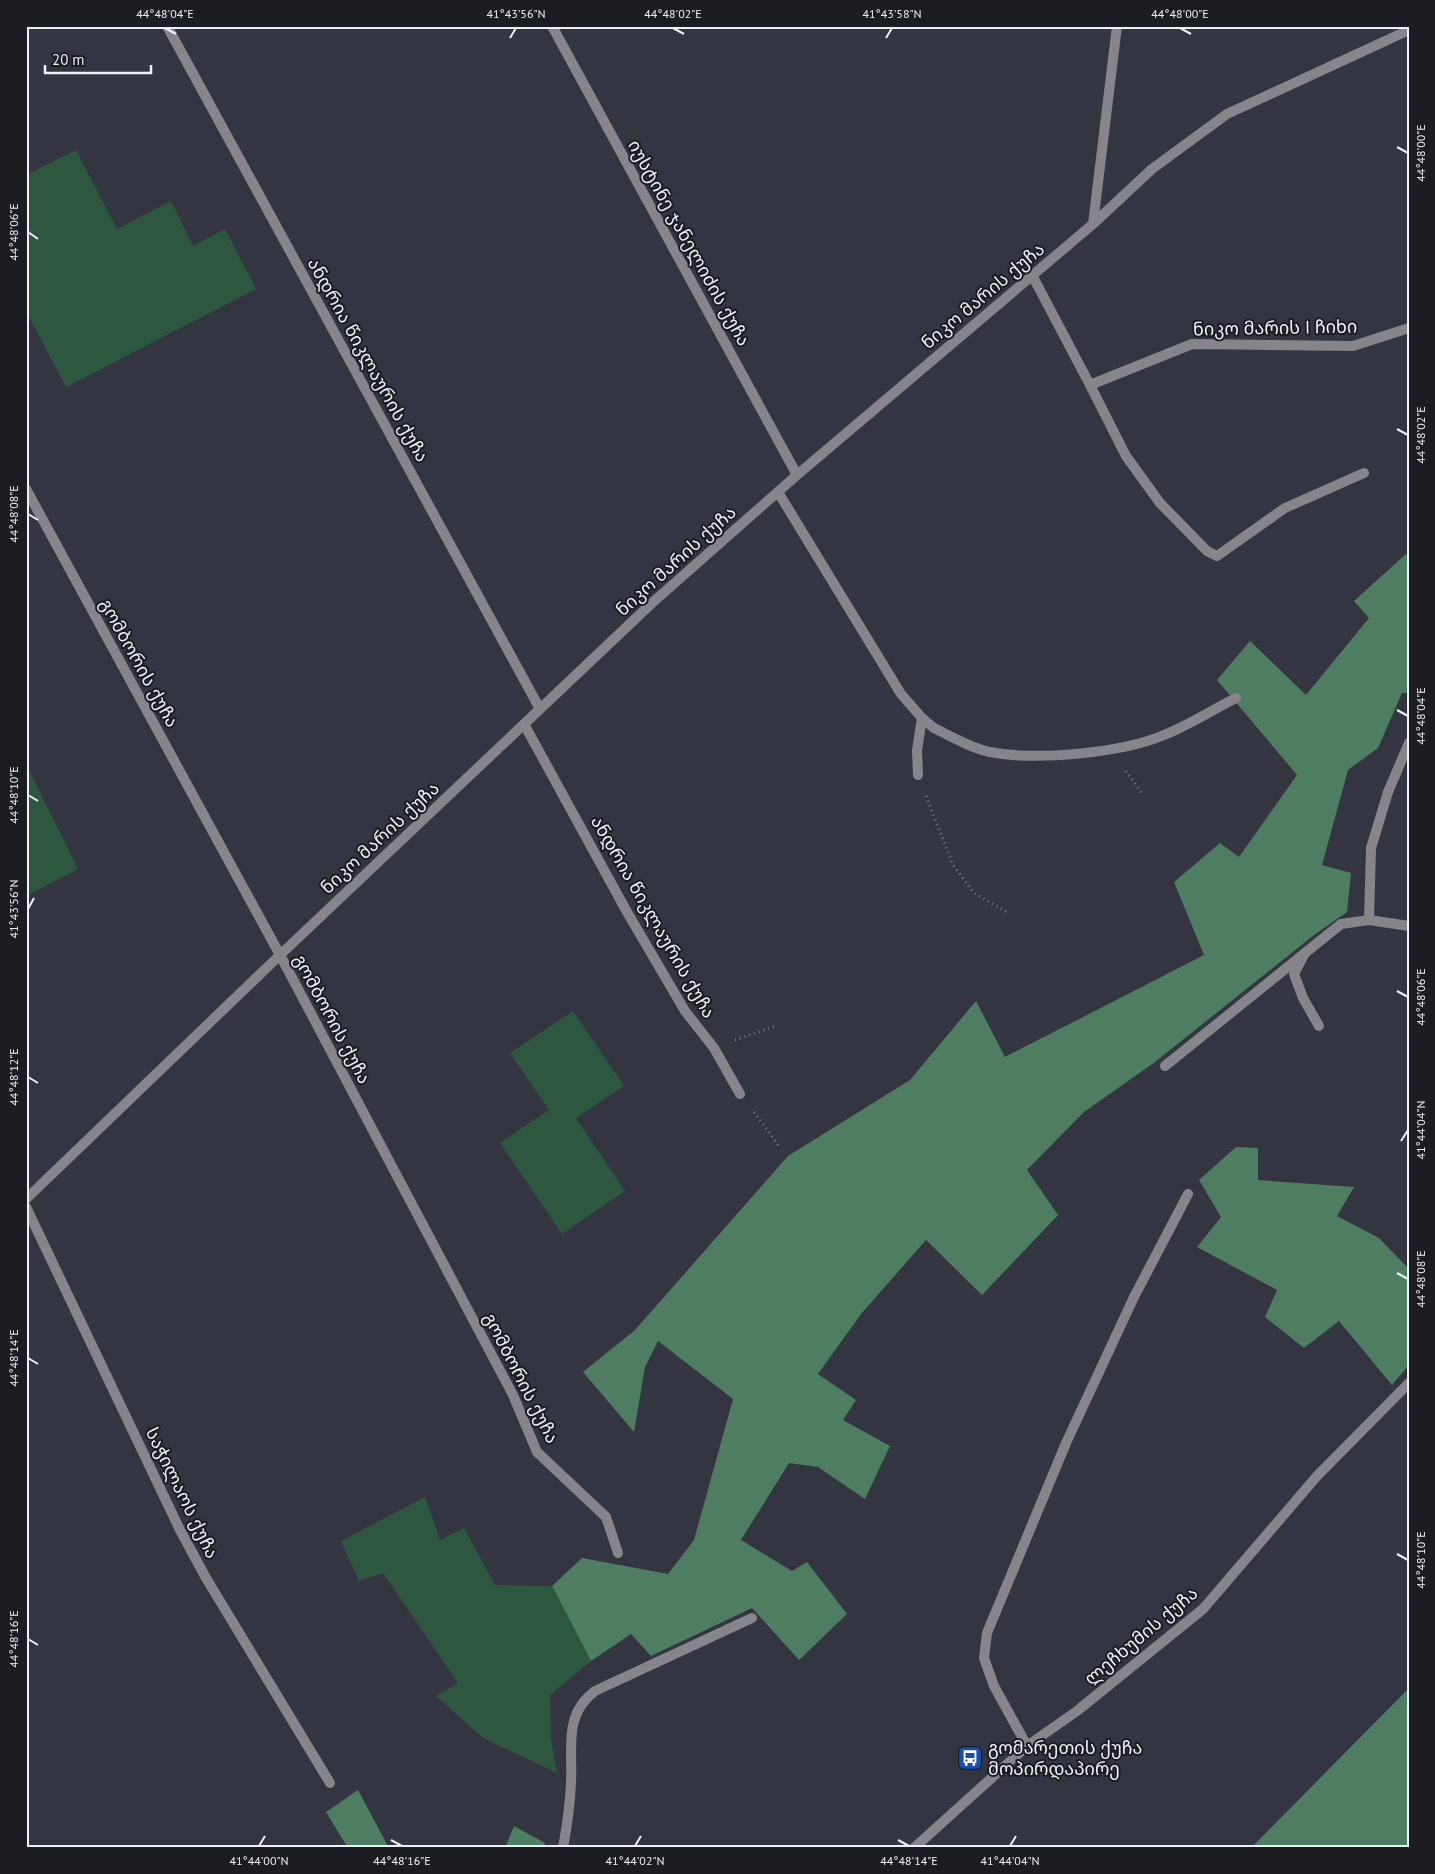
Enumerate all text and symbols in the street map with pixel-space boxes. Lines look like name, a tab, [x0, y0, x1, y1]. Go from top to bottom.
text: 44°48'04"E	[136, 6, 194, 21]
text: 41°43'56"N	[486, 6, 546, 21]
text: 44°48'02"E	[644, 6, 702, 21]
text: 41°43'58"N	[862, 6, 922, 21]
text: 44°48'00"E	[1151, 6, 1209, 21]
scale bar	[45, 42, 151, 74]
text: 20 m	[52, 50, 85, 69]
text: 44°48'00"E	[1413, 124, 1428, 182]
street label: იუსტინე ჯანელიძის ქუჩა	[623, 136, 756, 350]
text: 44°48'06"E	[6, 203, 21, 261]
street label: ნიკო მარის ქუჩა	[916, 237, 1049, 354]
street label: ანდრია წიკლაურის ქუჩა	[303, 254, 434, 466]
street label: ნიკო მარის I ჩიხი	[1193, 315, 1357, 340]
text: 44°48'02"E	[1413, 406, 1428, 464]
text: 44°48'08"E	[6, 485, 21, 543]
street label: ნიკო მარის ქუჩა	[611, 501, 741, 621]
street label: გომბორის ქუჩა	[95, 594, 184, 731]
text: 44°48'04"E	[1413, 687, 1428, 745]
text: 44°48'10"E	[6, 766, 21, 824]
street label: ნიკო მარის ქუჩა	[316, 777, 444, 899]
street label: ანდრია წიკლაურის ქუჩა	[586, 811, 721, 1022]
text: 41°43'56"N	[6, 879, 21, 939]
street label: გომბორის ქუჩა	[289, 950, 376, 1088]
text: 44°48'06"E	[1413, 968, 1428, 1026]
text: 44°48'12"E	[6, 1048, 21, 1106]
text: 41°44'04"N	[1413, 1100, 1428, 1160]
text: 44°48'08"E	[1413, 1250, 1428, 1308]
street label: გომბორის ქუჩა	[479, 1309, 564, 1447]
text: 44°48'14"E	[6, 1329, 21, 1387]
street label: საჭილაოს ქუჩა	[141, 1423, 224, 1562]
text: 44°48'10"E	[1413, 1531, 1428, 1589]
street label: ლეჩხუმის ქუჩა	[1079, 1581, 1202, 1690]
text: 44°48'16"E	[6, 1610, 21, 1668]
place label: გომარეთის ქუჩა მოპირდაპირე	[988, 1736, 1142, 1780]
bus stop icon: გომარეთის ქუჩა მოპირდაპირე	[957, 1745, 983, 1771]
text: 41°44'00"N	[229, 1853, 289, 1868]
text: 44°48'16"E	[373, 1853, 431, 1868]
text: 41°44'02"N	[605, 1853, 665, 1868]
text: 44°48'14"E	[880, 1853, 938, 1868]
text: 41°44'04"N	[980, 1853, 1040, 1868]

